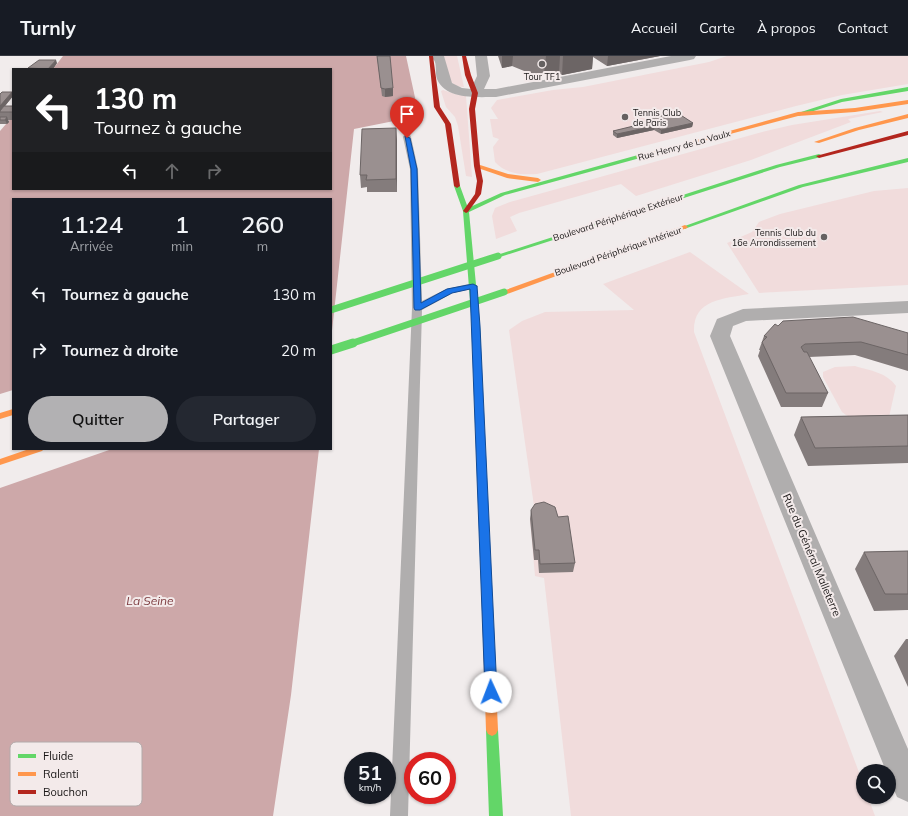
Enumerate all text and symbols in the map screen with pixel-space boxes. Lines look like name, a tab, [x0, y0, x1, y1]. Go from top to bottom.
text: Turnly	[20, 16, 76, 40]
text: Accueil	[631, 19, 677, 37]
text: Carte	[699, 19, 735, 37]
text: À propos	[757, 19, 816, 37]
text: Contact	[838, 19, 888, 37]
marker: Tour TF1	[537, 59, 547, 69]
place label: Tour TF1	[524, 71, 560, 82]
text: 130 m	[94, 81, 177, 116]
icon: left	[28, 84, 80, 136]
pin	[390, 97, 424, 138]
icon: arrive	[396, 103, 418, 125]
place label: Tennis Club de Paris	[633, 107, 681, 128]
marker: Tennis Club de Paris	[620, 112, 630, 122]
text: Tournez à gauche	[94, 116, 242, 139]
street label: Rue Henry de La Vaulx	[637, 127, 732, 164]
icon: left	[119, 160, 141, 182]
icon: ahead	[161, 160, 183, 182]
icon: right	[203, 160, 225, 182]
street label: Boulevard Périphérique Extérieur	[552, 191, 685, 243]
text: 11:24	[60, 209, 123, 239]
text: 1	[175, 209, 189, 239]
text: 260	[241, 209, 284, 239]
street label: Boulevard Périphérique Intérieur	[553, 224, 684, 278]
place label: Tennis Club du 16e Arrondissement	[732, 227, 816, 248]
marker: Tennis Club du 16e Arrondissement	[819, 232, 829, 242]
text: Arrivée	[70, 238, 113, 254]
text: min	[171, 238, 193, 254]
text: m	[257, 238, 268, 254]
icon: left	[28, 283, 50, 305]
text: Tournez à gauche	[62, 285, 189, 304]
text: 130 m	[272, 285, 316, 304]
icon: right	[28, 339, 50, 361]
text: Tournez à droite	[62, 341, 178, 360]
text: 20 m	[281, 341, 316, 360]
button: Quitter	[28, 396, 168, 442]
button: Partager	[176, 396, 316, 442]
street label: Rue du Général Malleterre	[780, 491, 844, 619]
water label: La Seine	[126, 593, 174, 608]
position arrow	[470, 671, 512, 713]
legend	[10, 742, 142, 806]
text: Fluide	[43, 749, 73, 763]
speed limit sign: 60	[404, 752, 456, 804]
text: 51	[358, 760, 382, 785]
map controls	[856, 764, 896, 804]
button: search	[856, 764, 896, 804]
text: Ralenti	[43, 767, 79, 781]
text: km/h	[359, 781, 381, 794]
text: Bouchon	[43, 785, 88, 799]

